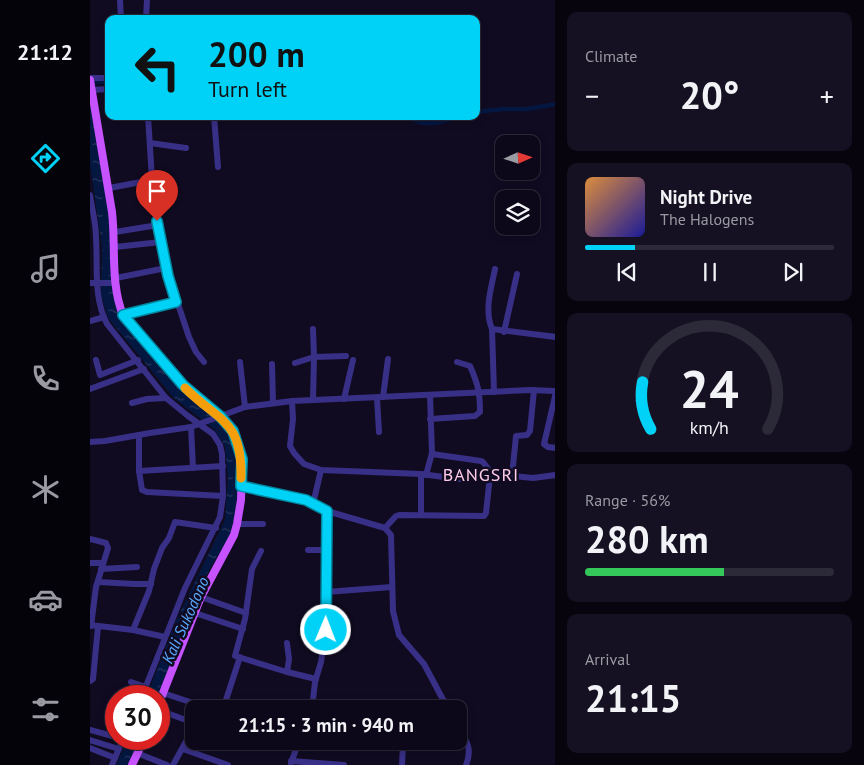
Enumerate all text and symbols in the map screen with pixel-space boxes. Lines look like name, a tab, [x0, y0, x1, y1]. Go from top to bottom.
text: 200 m	[208, 31, 305, 77]
icon: left	[125, 35, 190, 100]
text: 21:12	[17, 38, 73, 66]
text: Climate	[585, 46, 637, 66]
text: 20°	[680, 70, 739, 119]
text: Turn left	[208, 75, 287, 103]
text: −	[585, 77, 599, 114]
text: +	[820, 77, 834, 114]
north arrow	[495, 135, 540, 180]
map controls	[495, 135, 540, 235]
icon: directions	[28, 141, 63, 176]
pin	[136, 170, 178, 221]
icon: arrive	[143, 177, 171, 205]
text: Night Drive	[660, 185, 752, 209]
button: layers	[495, 190, 540, 235]
text: The Halogens	[660, 209, 754, 229]
icon: music	[28, 251, 63, 286]
icon: previous	[613, 258, 641, 286]
icon: pause	[696, 258, 724, 286]
icon: next	[779, 258, 807, 286]
text: 24	[680, 355, 739, 422]
icon: phone	[28, 361, 63, 396]
text: km/h	[690, 416, 729, 439]
district label: BANGSRI	[443, 463, 519, 486]
icon: climate	[28, 472, 63, 507]
text: Range · 56%	[585, 490, 670, 510]
text: 280 km	[585, 514, 709, 563]
water label: Kali Sukodono	[157, 574, 213, 666]
icon: car	[28, 582, 63, 617]
position arrow	[299, 603, 351, 655]
text: Arrival	[585, 649, 630, 669]
text: 21:15	[585, 673, 681, 722]
speed limit sign: 30	[105, 685, 170, 750]
icon: filters	[28, 692, 63, 727]
text: 21:15 · 3 min · 940 m	[238, 713, 414, 737]

